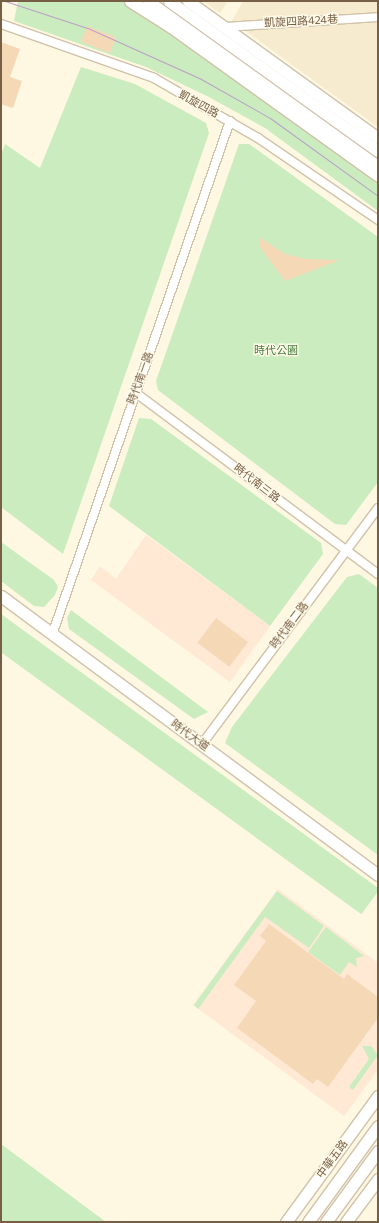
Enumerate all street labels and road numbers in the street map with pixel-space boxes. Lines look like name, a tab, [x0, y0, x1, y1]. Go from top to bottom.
street label: 凱旋四路424巷	[264, 12, 338, 30]
street label: 凱旋四路	[177, 88, 221, 120]
street label: 時代南一路	[124, 350, 156, 406]
street label: 時代南三路	[231, 461, 283, 505]
street label: 時代南二路	[267, 599, 311, 651]
street label: 時代大道	[168, 717, 212, 753]
street label: 中華五路	[314, 1137, 350, 1181]

